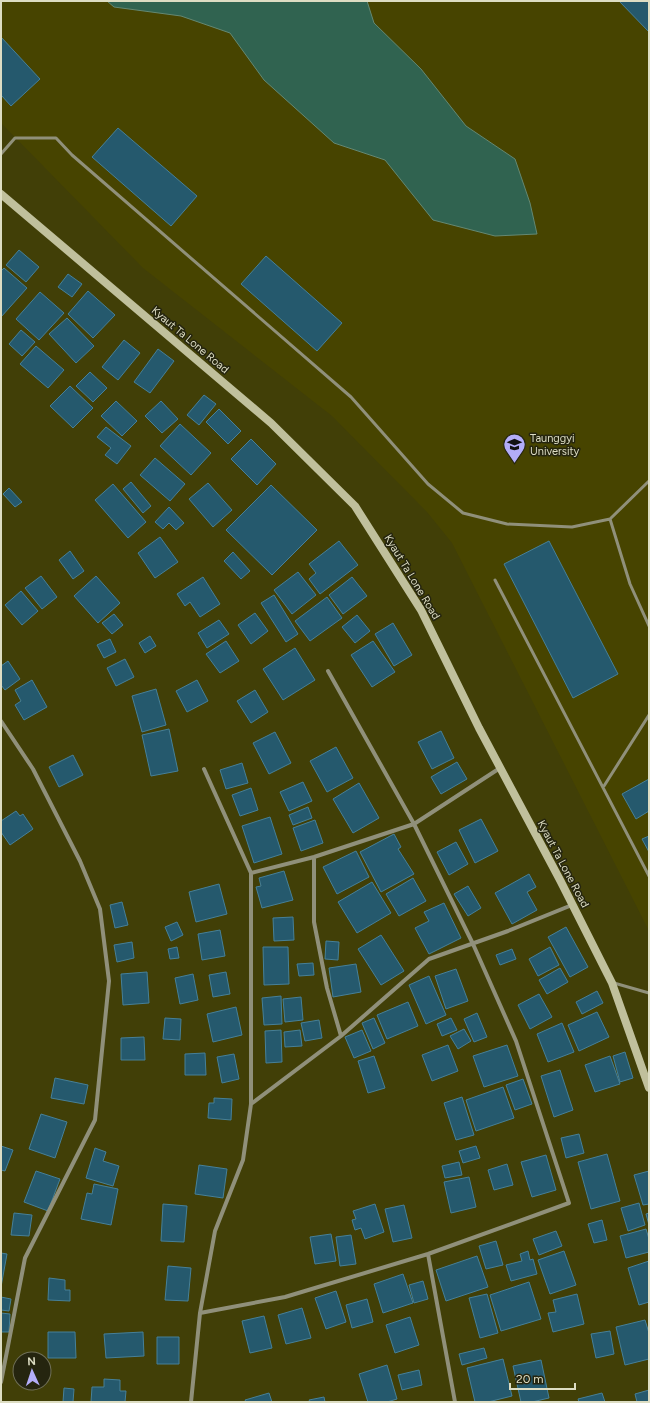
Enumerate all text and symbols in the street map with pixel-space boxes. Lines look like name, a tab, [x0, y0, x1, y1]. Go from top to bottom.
street label: Kyaut Ta Lone Road	[149, 304, 231, 376]
school or university icon: Taunggyi University	[501, 431, 527, 464]
place label: Taunggyi University	[530, 432, 580, 458]
street label: Kyaut Ta Lone Road	[381, 532, 443, 622]
street label: Kyaut Ta Lone Road	[535, 818, 591, 910]
north arrow	[12, 1351, 52, 1391]
text: N	[27, 1355, 36, 1368]
scale bar	[510, 1365, 575, 1391]
text: 20 m	[516, 1372, 544, 1386]

